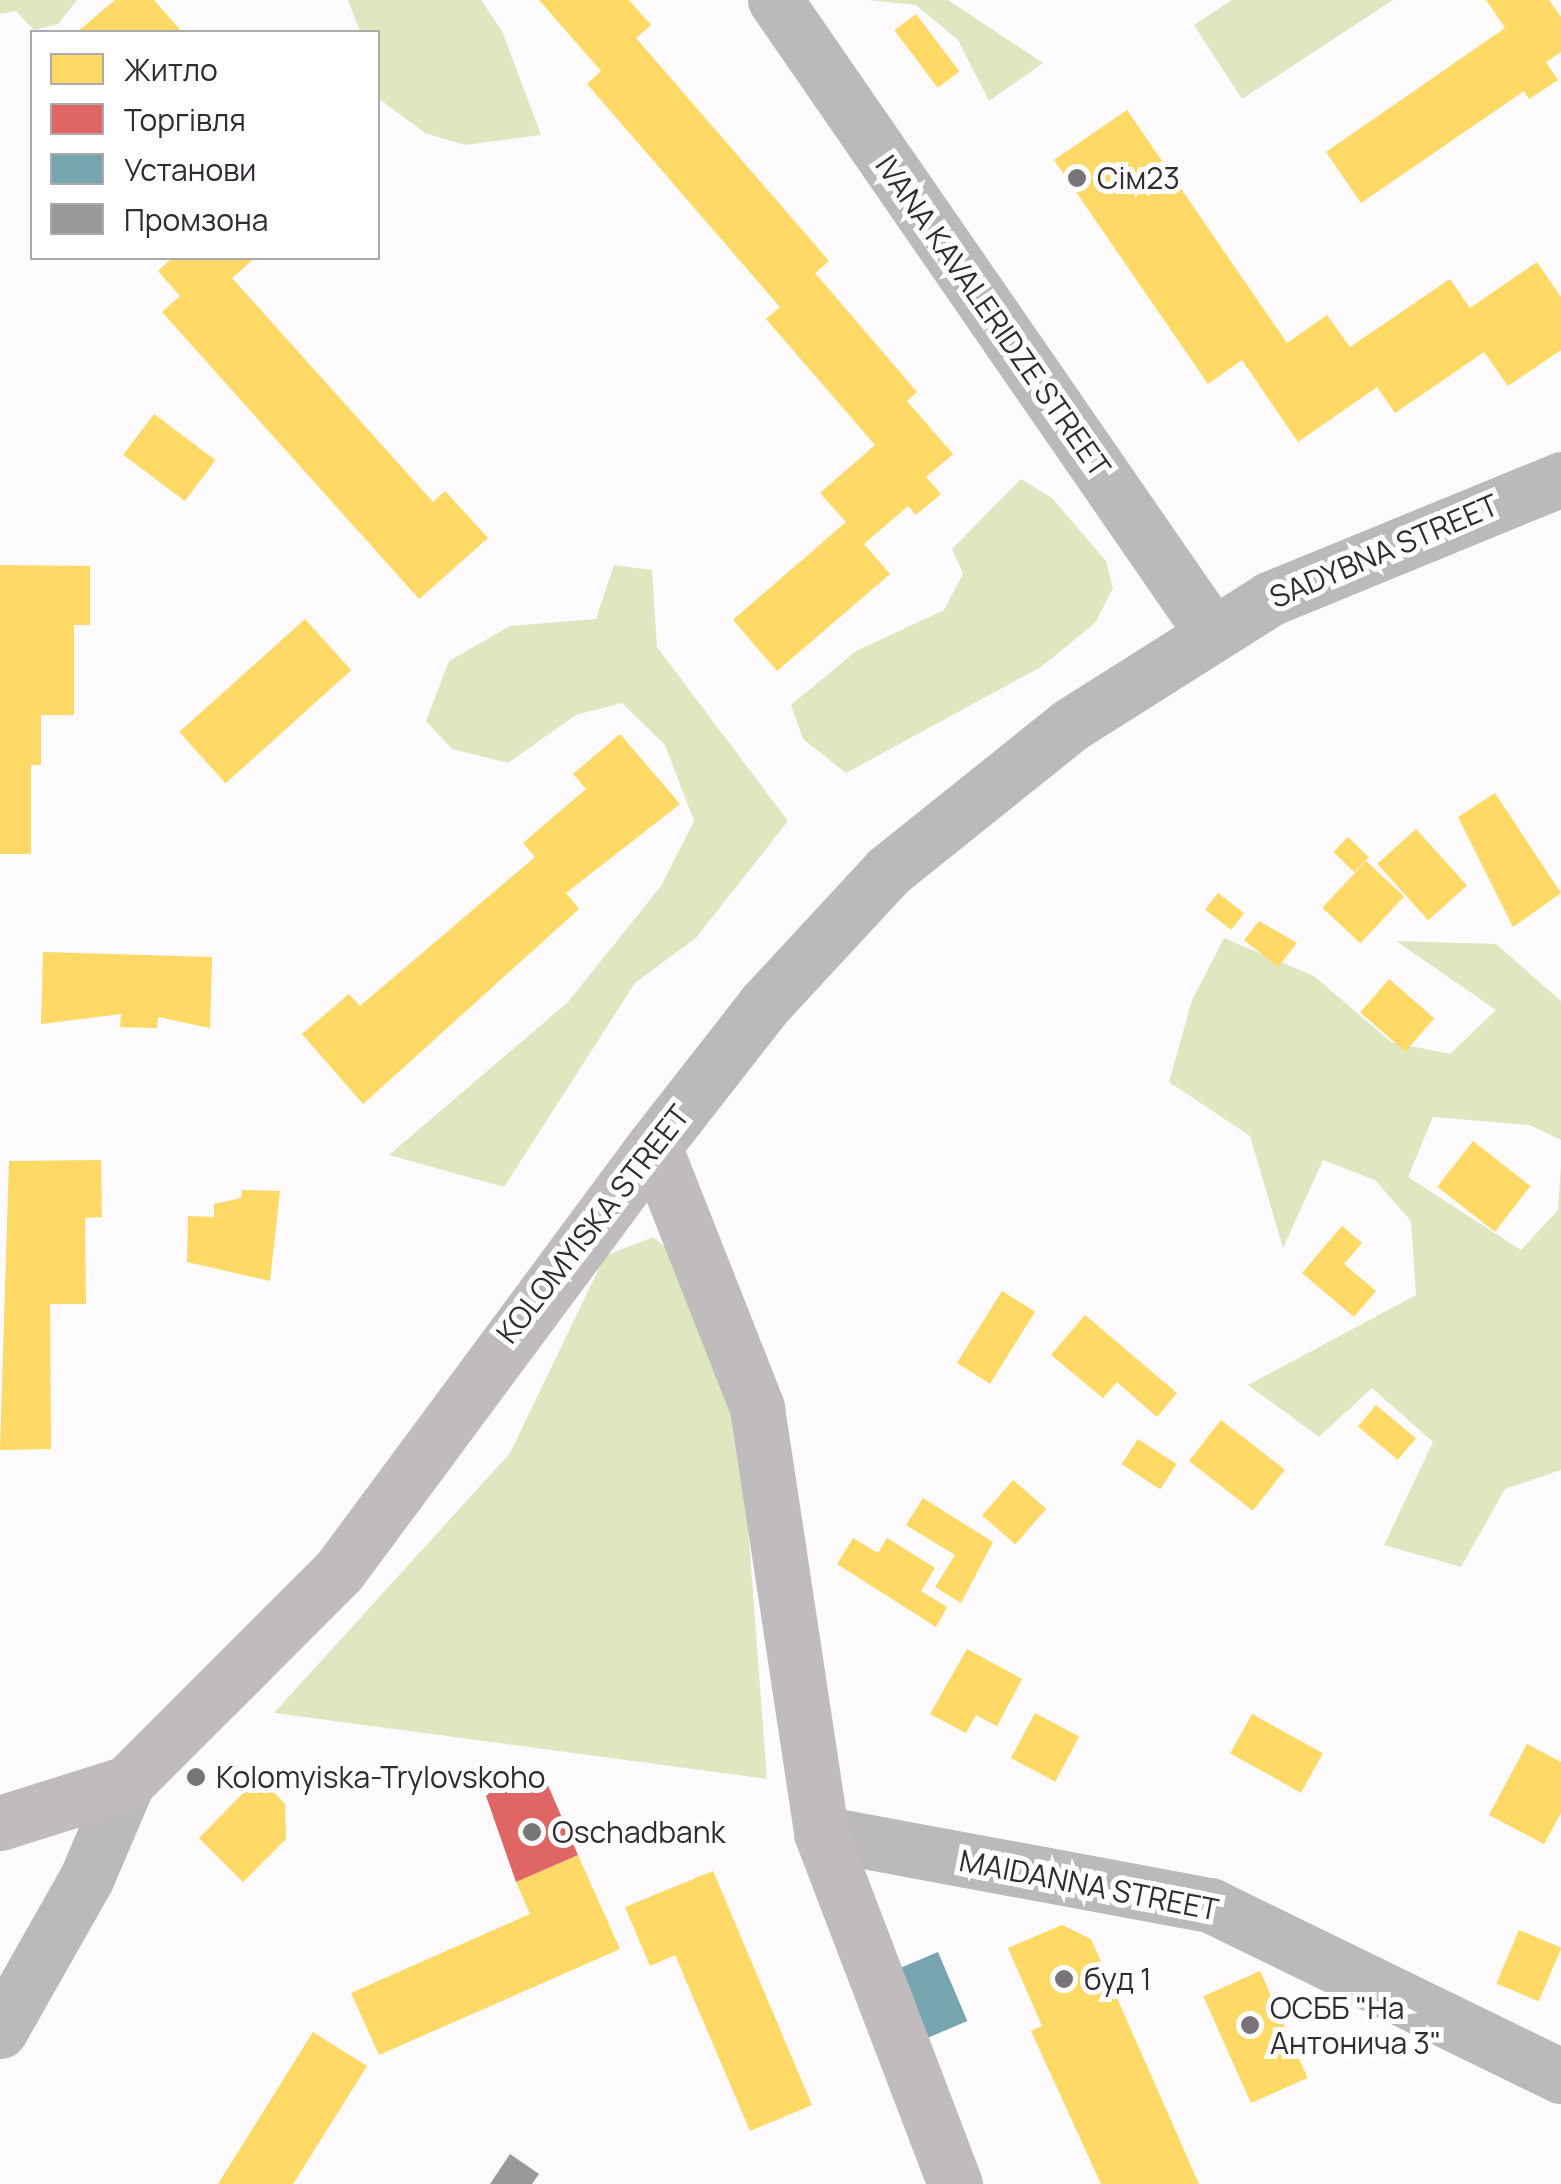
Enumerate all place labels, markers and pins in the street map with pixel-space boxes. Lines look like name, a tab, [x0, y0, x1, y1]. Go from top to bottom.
place label: Сім23	[1097, 160, 1180, 196]
marker: Сім23	[1066, 167, 1088, 189]
place label: Kolomyiska-Trylovskoho	[216, 1759, 546, 1795]
marker: Kolomyiska-Trylovskoho	[185, 1766, 207, 1788]
place label: Oschadbank	[552, 1814, 725, 1850]
marker: Oschadbank	[521, 1821, 543, 1843]
place label: буд 1	[1084, 1961, 1152, 1997]
marker: буд 1	[1053, 1968, 1075, 1990]
place label: ОСББ "На Антонича 3"	[1270, 1990, 1442, 2060]
marker: ОСББ "На Антонича 3"	[1239, 2014, 1261, 2036]

